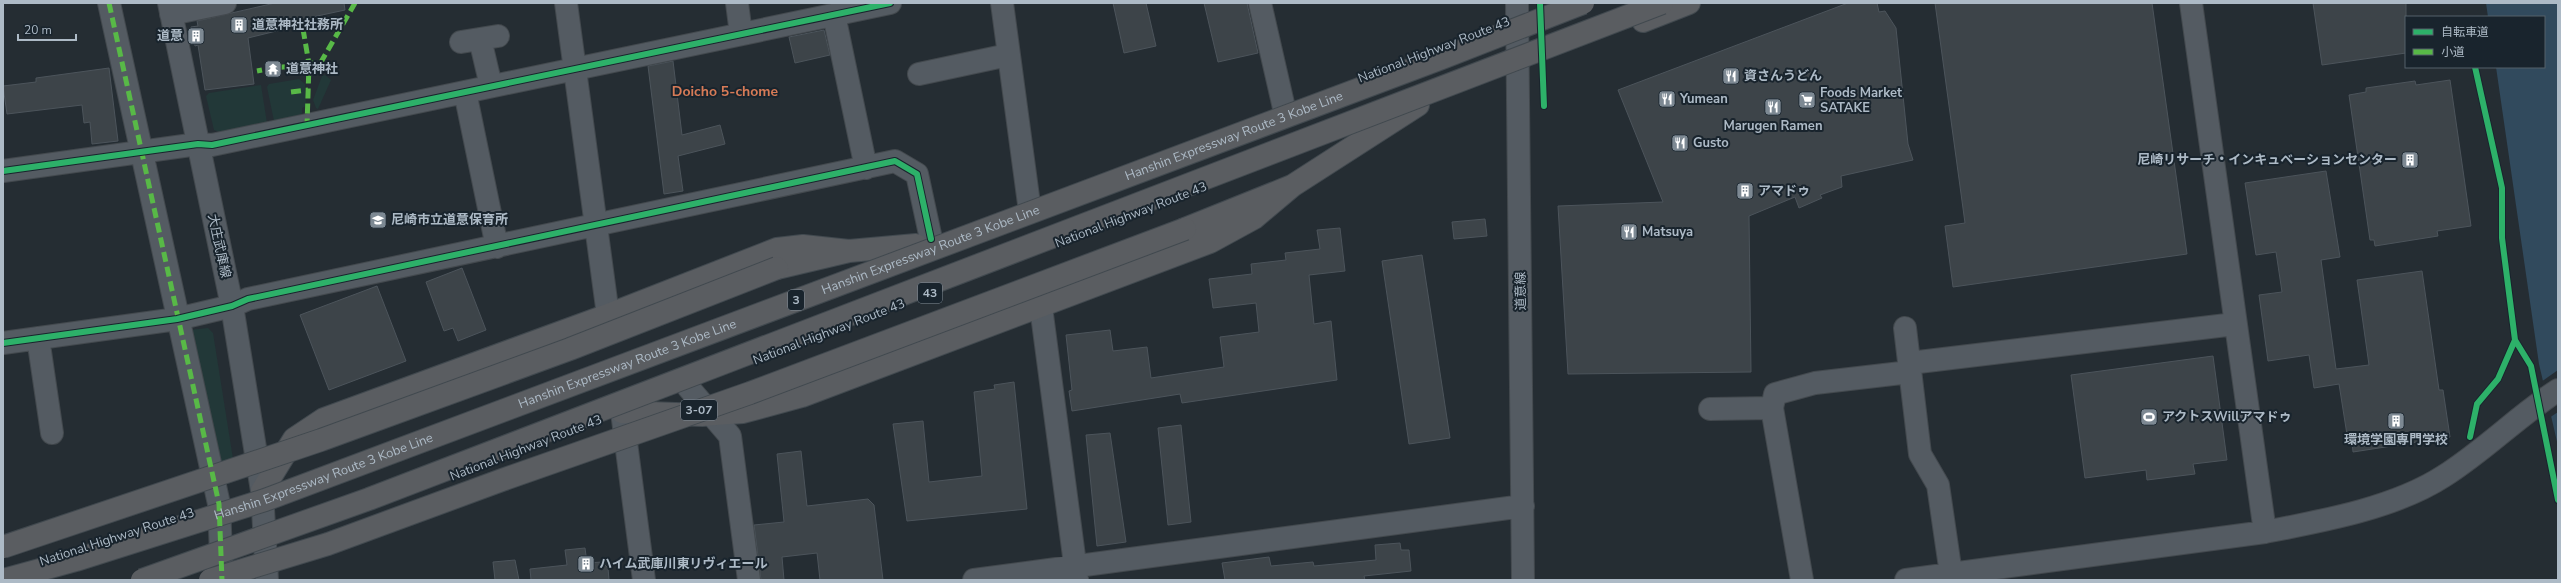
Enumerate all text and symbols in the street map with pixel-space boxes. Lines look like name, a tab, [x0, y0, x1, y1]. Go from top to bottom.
street label: National Highway Route 43	[1355, 13, 1513, 87]
building icon: 道意神社社務所	[229, 15, 249, 35]
scale bar	[18, 16, 76, 42]
place label: 道意神社社務所	[252, 16, 343, 34]
legend	[2405, 16, 2545, 68]
text: 20 m	[24, 22, 52, 38]
text: 自転車道	[2441, 24, 2489, 40]
building icon: 道意	[186, 26, 206, 46]
place label: 道意	[157, 27, 183, 45]
text: 小道	[2441, 44, 2465, 60]
temple icon: 道意神社	[263, 59, 283, 79]
place label: 道意神社	[286, 60, 338, 78]
restaurant icon: 資さんうどん	[1721, 66, 1741, 86]
place label: 資さんうどん	[1744, 67, 1822, 85]
district label: Doicho 5-chome	[672, 82, 779, 101]
place label: Foods Market SATAKE	[1820, 84, 1903, 117]
street label: Hanshin Expressway Route 3 Kobe Line	[1122, 87, 1346, 185]
restaurant icon: Yumean	[1657, 89, 1677, 109]
place label: Yumean	[1679, 90, 1728, 108]
supermarket icon: Foods Market SATAKE	[1797, 90, 1817, 110]
restaurant icon: Marugen Ramen	[1763, 97, 1783, 117]
place label: Marugen Ramen	[1723, 117, 1823, 135]
restaurant icon: Gusto	[1670, 133, 1690, 153]
place label: Gusto	[1693, 134, 1729, 152]
building icon: 尼崎リサーチ・インキュベーションセンター	[2400, 150, 2420, 170]
place label: 尼崎リサーチ・インキュベーションセンター	[2137, 151, 2397, 169]
street label: National Highway Route 43	[1052, 178, 1210, 252]
building icon: アマドゥ	[1735, 181, 1755, 201]
place label: アマドゥ	[1758, 182, 1810, 200]
street label: Hanshin Expressway Route 3 Kobe Line	[819, 201, 1042, 299]
school or university icon: 尼崎市立道意保育所	[368, 210, 388, 230]
place label: 尼崎市立道意保育所	[391, 211, 508, 229]
street label: 大庄武庫線	[203, 212, 235, 280]
restaurant icon: Matsuya	[1619, 222, 1639, 242]
place label: Matsuya	[1642, 223, 1693, 241]
street label: 道意線	[1512, 271, 1530, 311]
road number: 43	[918, 283, 942, 303]
road number: 3	[788, 290, 804, 310]
street label: National Highway Route 43	[750, 295, 908, 369]
street label: Hanshin Expressway Route 3 Kobe Line	[516, 315, 739, 413]
road number: 3-07	[681, 400, 717, 420]
sports icon: アクトスWillアマドゥ	[2139, 407, 2159, 427]
place label: アクトスWillアマドゥ	[2162, 408, 2291, 426]
street label: National Highway Route 43	[447, 411, 605, 485]
building icon: 環境学園専門学校	[2386, 411, 2406, 431]
street label: Hanshin Expressway Route 3 Kobe Line	[212, 429, 436, 525]
place label: 環境学園専門学校	[2344, 431, 2448, 449]
street label: National Highway Route 43	[37, 503, 197, 571]
building icon: ハイム武庫川東リヴィエール	[576, 554, 596, 574]
place label: ハイム武庫川東リヴィエール	[599, 555, 767, 573]

